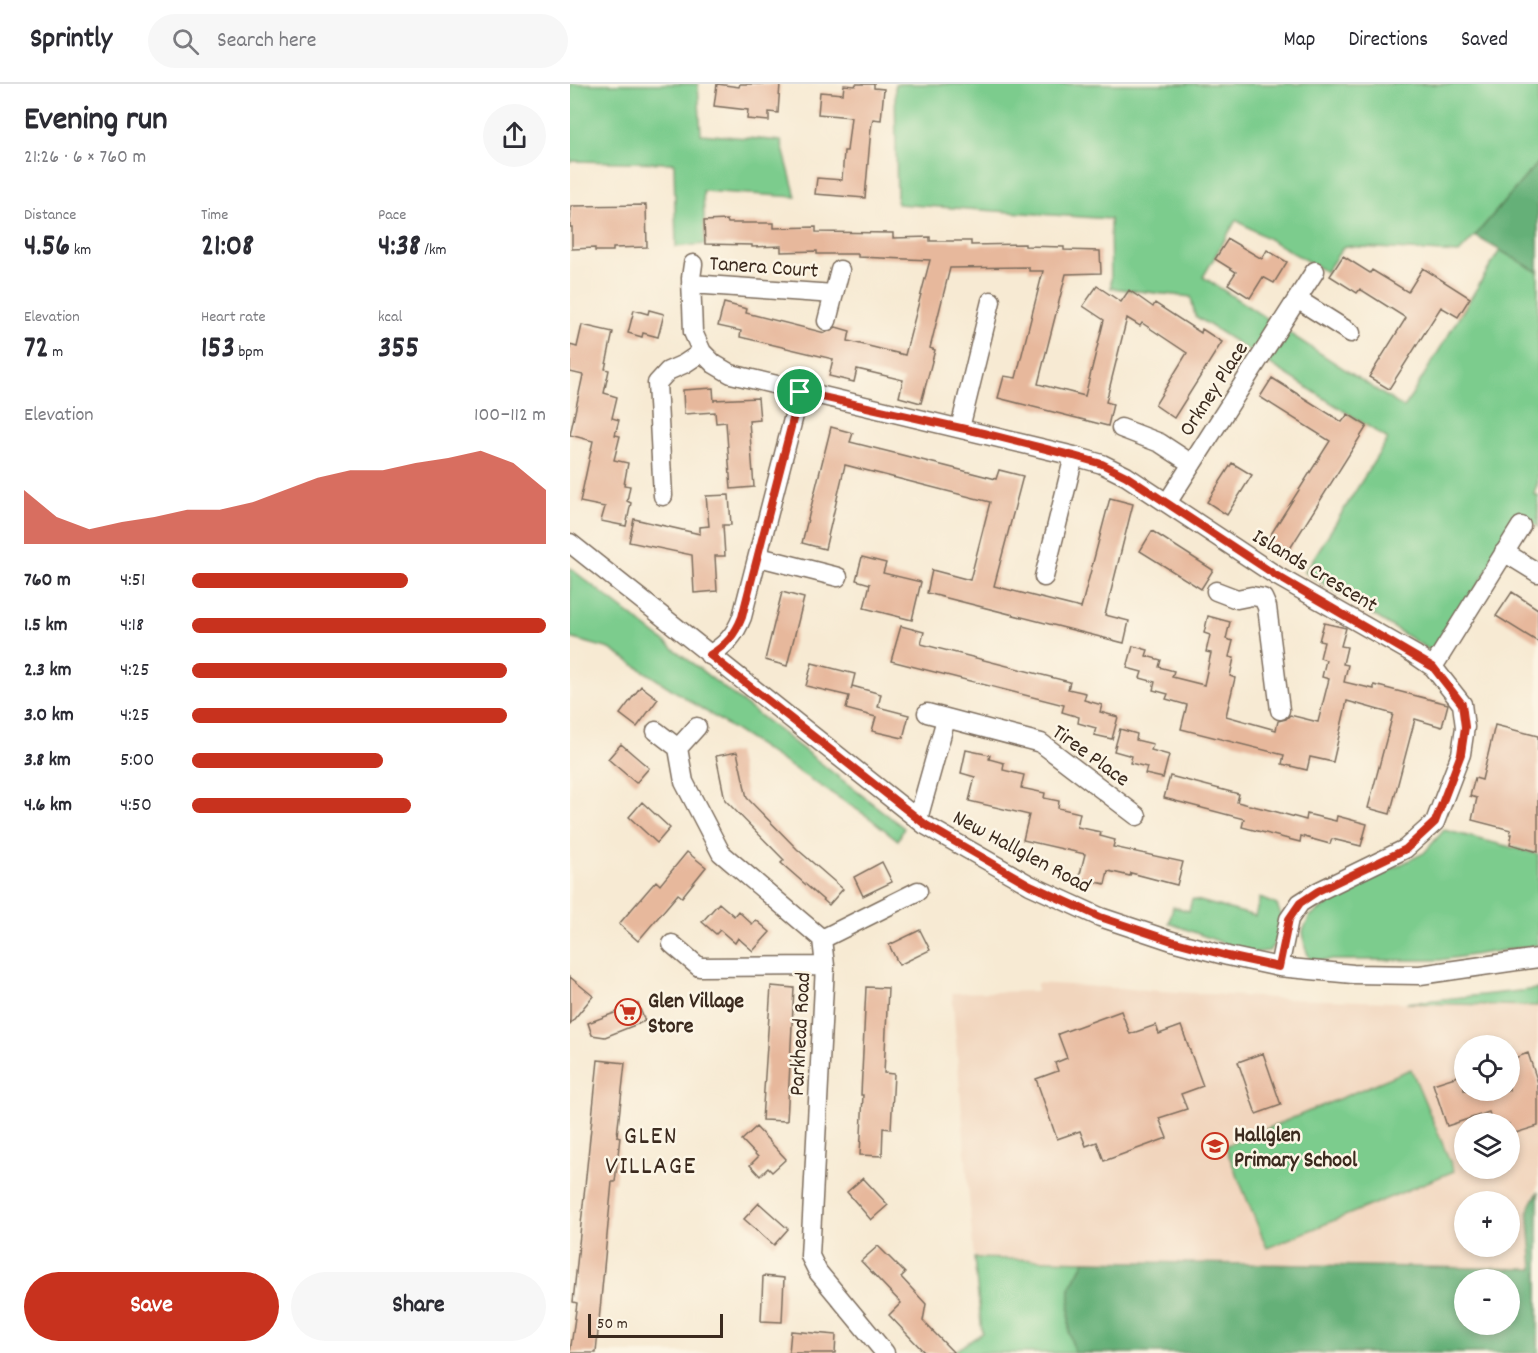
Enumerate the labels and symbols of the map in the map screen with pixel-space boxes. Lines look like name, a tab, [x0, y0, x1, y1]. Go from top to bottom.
street label: Tanera Court	[708, 249, 819, 288]
street label: Orkney Place	[1173, 336, 1257, 443]
pin	[774, 366, 825, 417]
street label: Islands Crescent	[1246, 522, 1383, 622]
street label: Tiree Place	[1045, 718, 1135, 796]
street label: New Hallglen Road	[947, 804, 1096, 903]
street label: Parkhead Road	[783, 971, 820, 1097]
place label: Glen Village Store	[648, 987, 744, 1043]
supermarket icon: Glen Village Store	[613, 997, 643, 1027]
district label: GLEN VILLAGE	[605, 1119, 697, 1186]
place label: Hallglen Primary School	[1234, 1121, 1358, 1177]
school or university icon: Hallglen Primary School	[1200, 1131, 1230, 1161]
scale bar	[588, 1311, 723, 1338]

